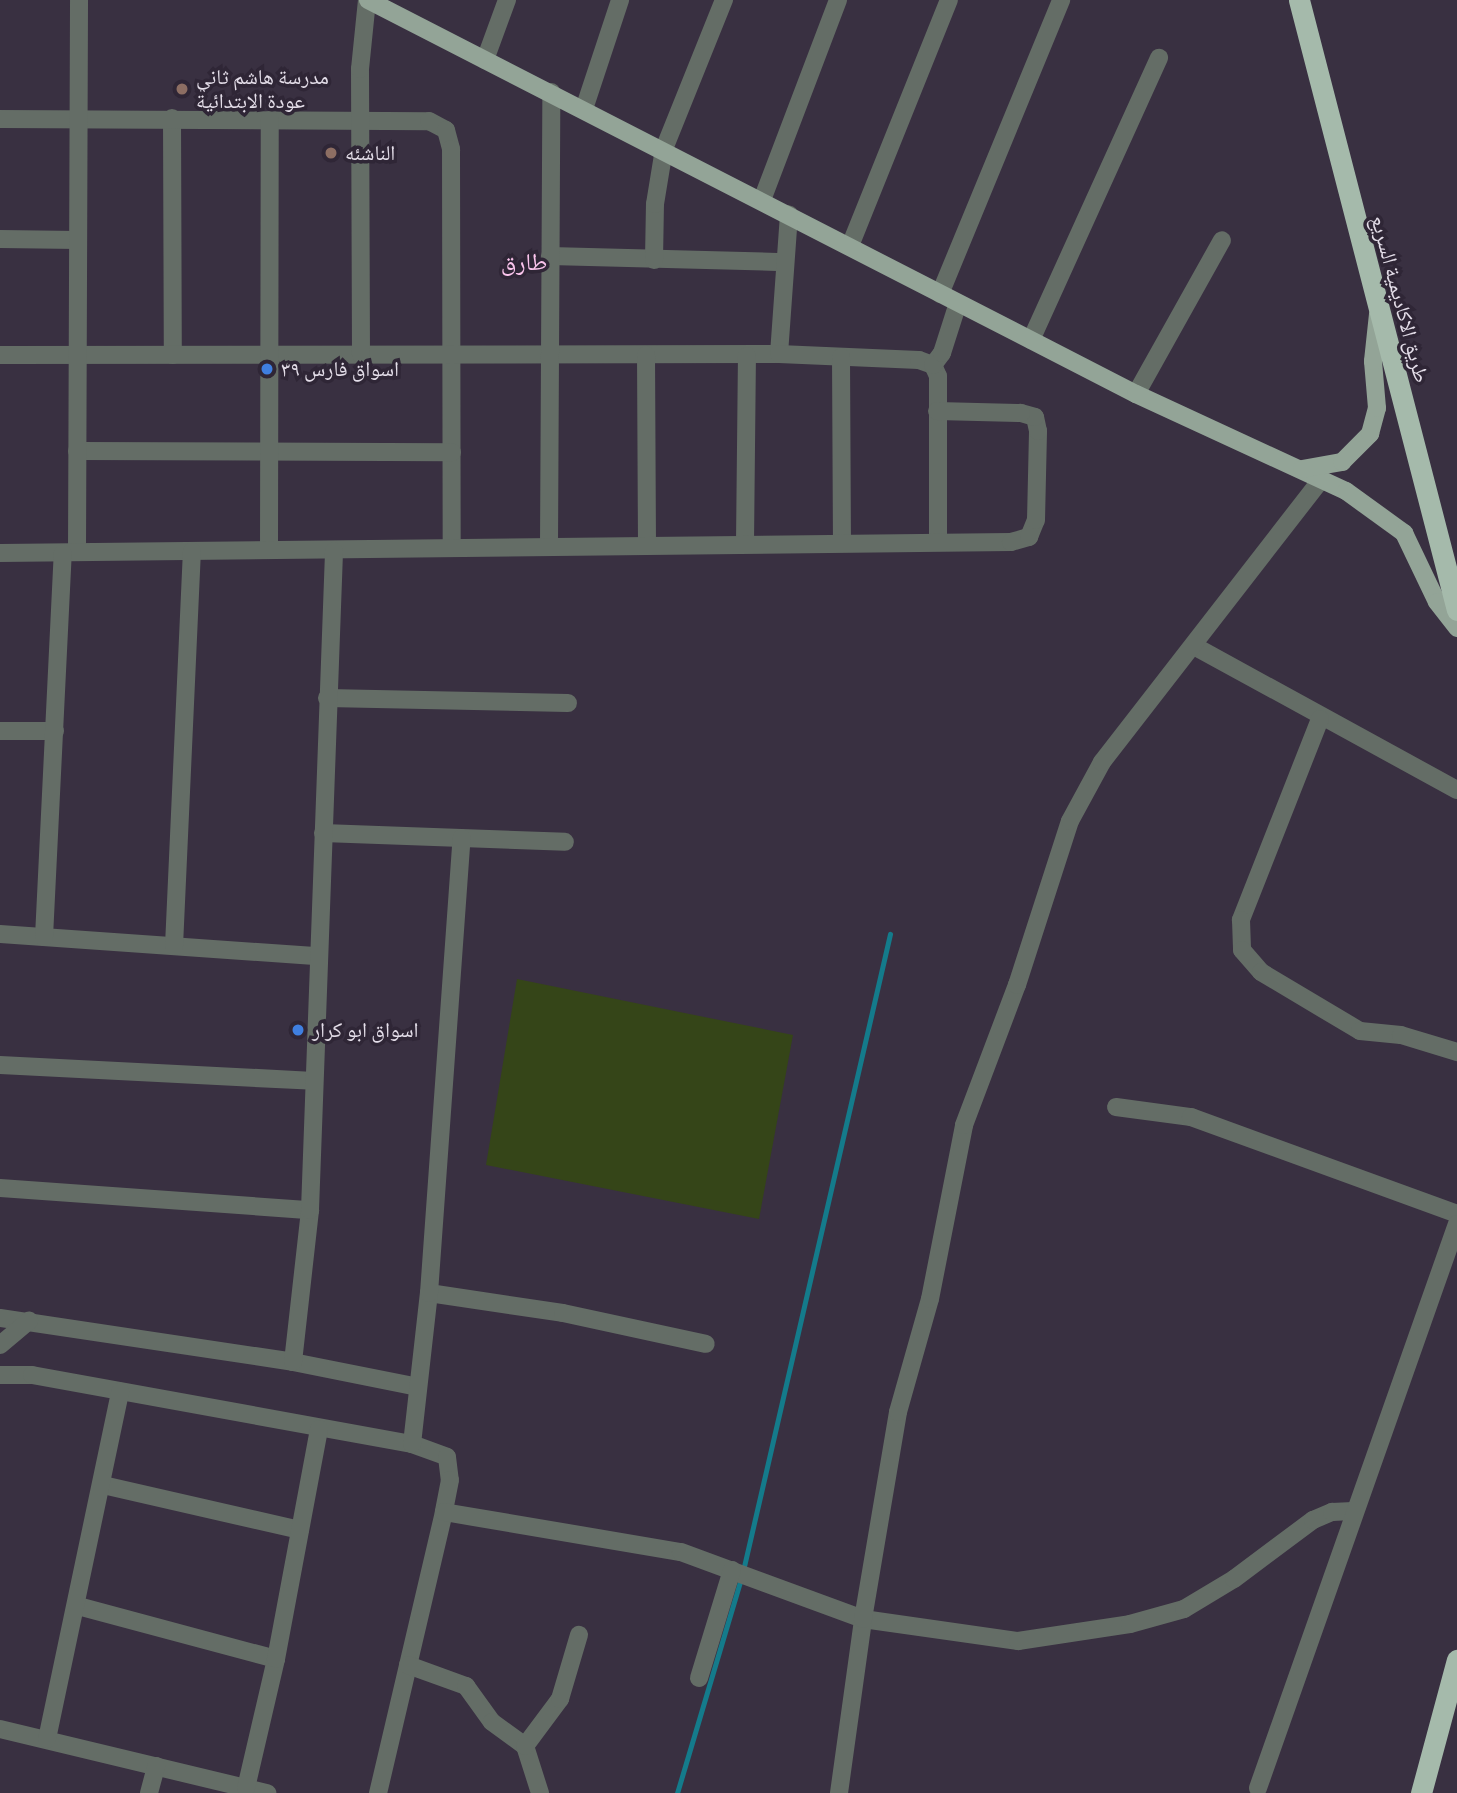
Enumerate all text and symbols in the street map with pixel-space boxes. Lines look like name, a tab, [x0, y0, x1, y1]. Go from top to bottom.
place label: مدرسة هاشم ثاني عودة الابتدائية	[196, 64, 329, 114]
marker: مدرسة هاشم ثاني عودة الابتدائية	[174, 81, 190, 97]
place label: الناشئه	[345, 140, 395, 166]
marker: الناشئه	[323, 145, 339, 161]
street label: طريق الاكاديمية السريع	[1366, 213, 1434, 385]
district label: طارق	[501, 249, 547, 277]
place label: اسواق فارس ٣٩	[281, 356, 399, 382]
marker: اسواق فارس ٣٩	[259, 361, 275, 377]
place label: اسواق ابو كرار	[312, 1017, 419, 1043]
marker: اسواق ابو كرار	[290, 1022, 306, 1038]

